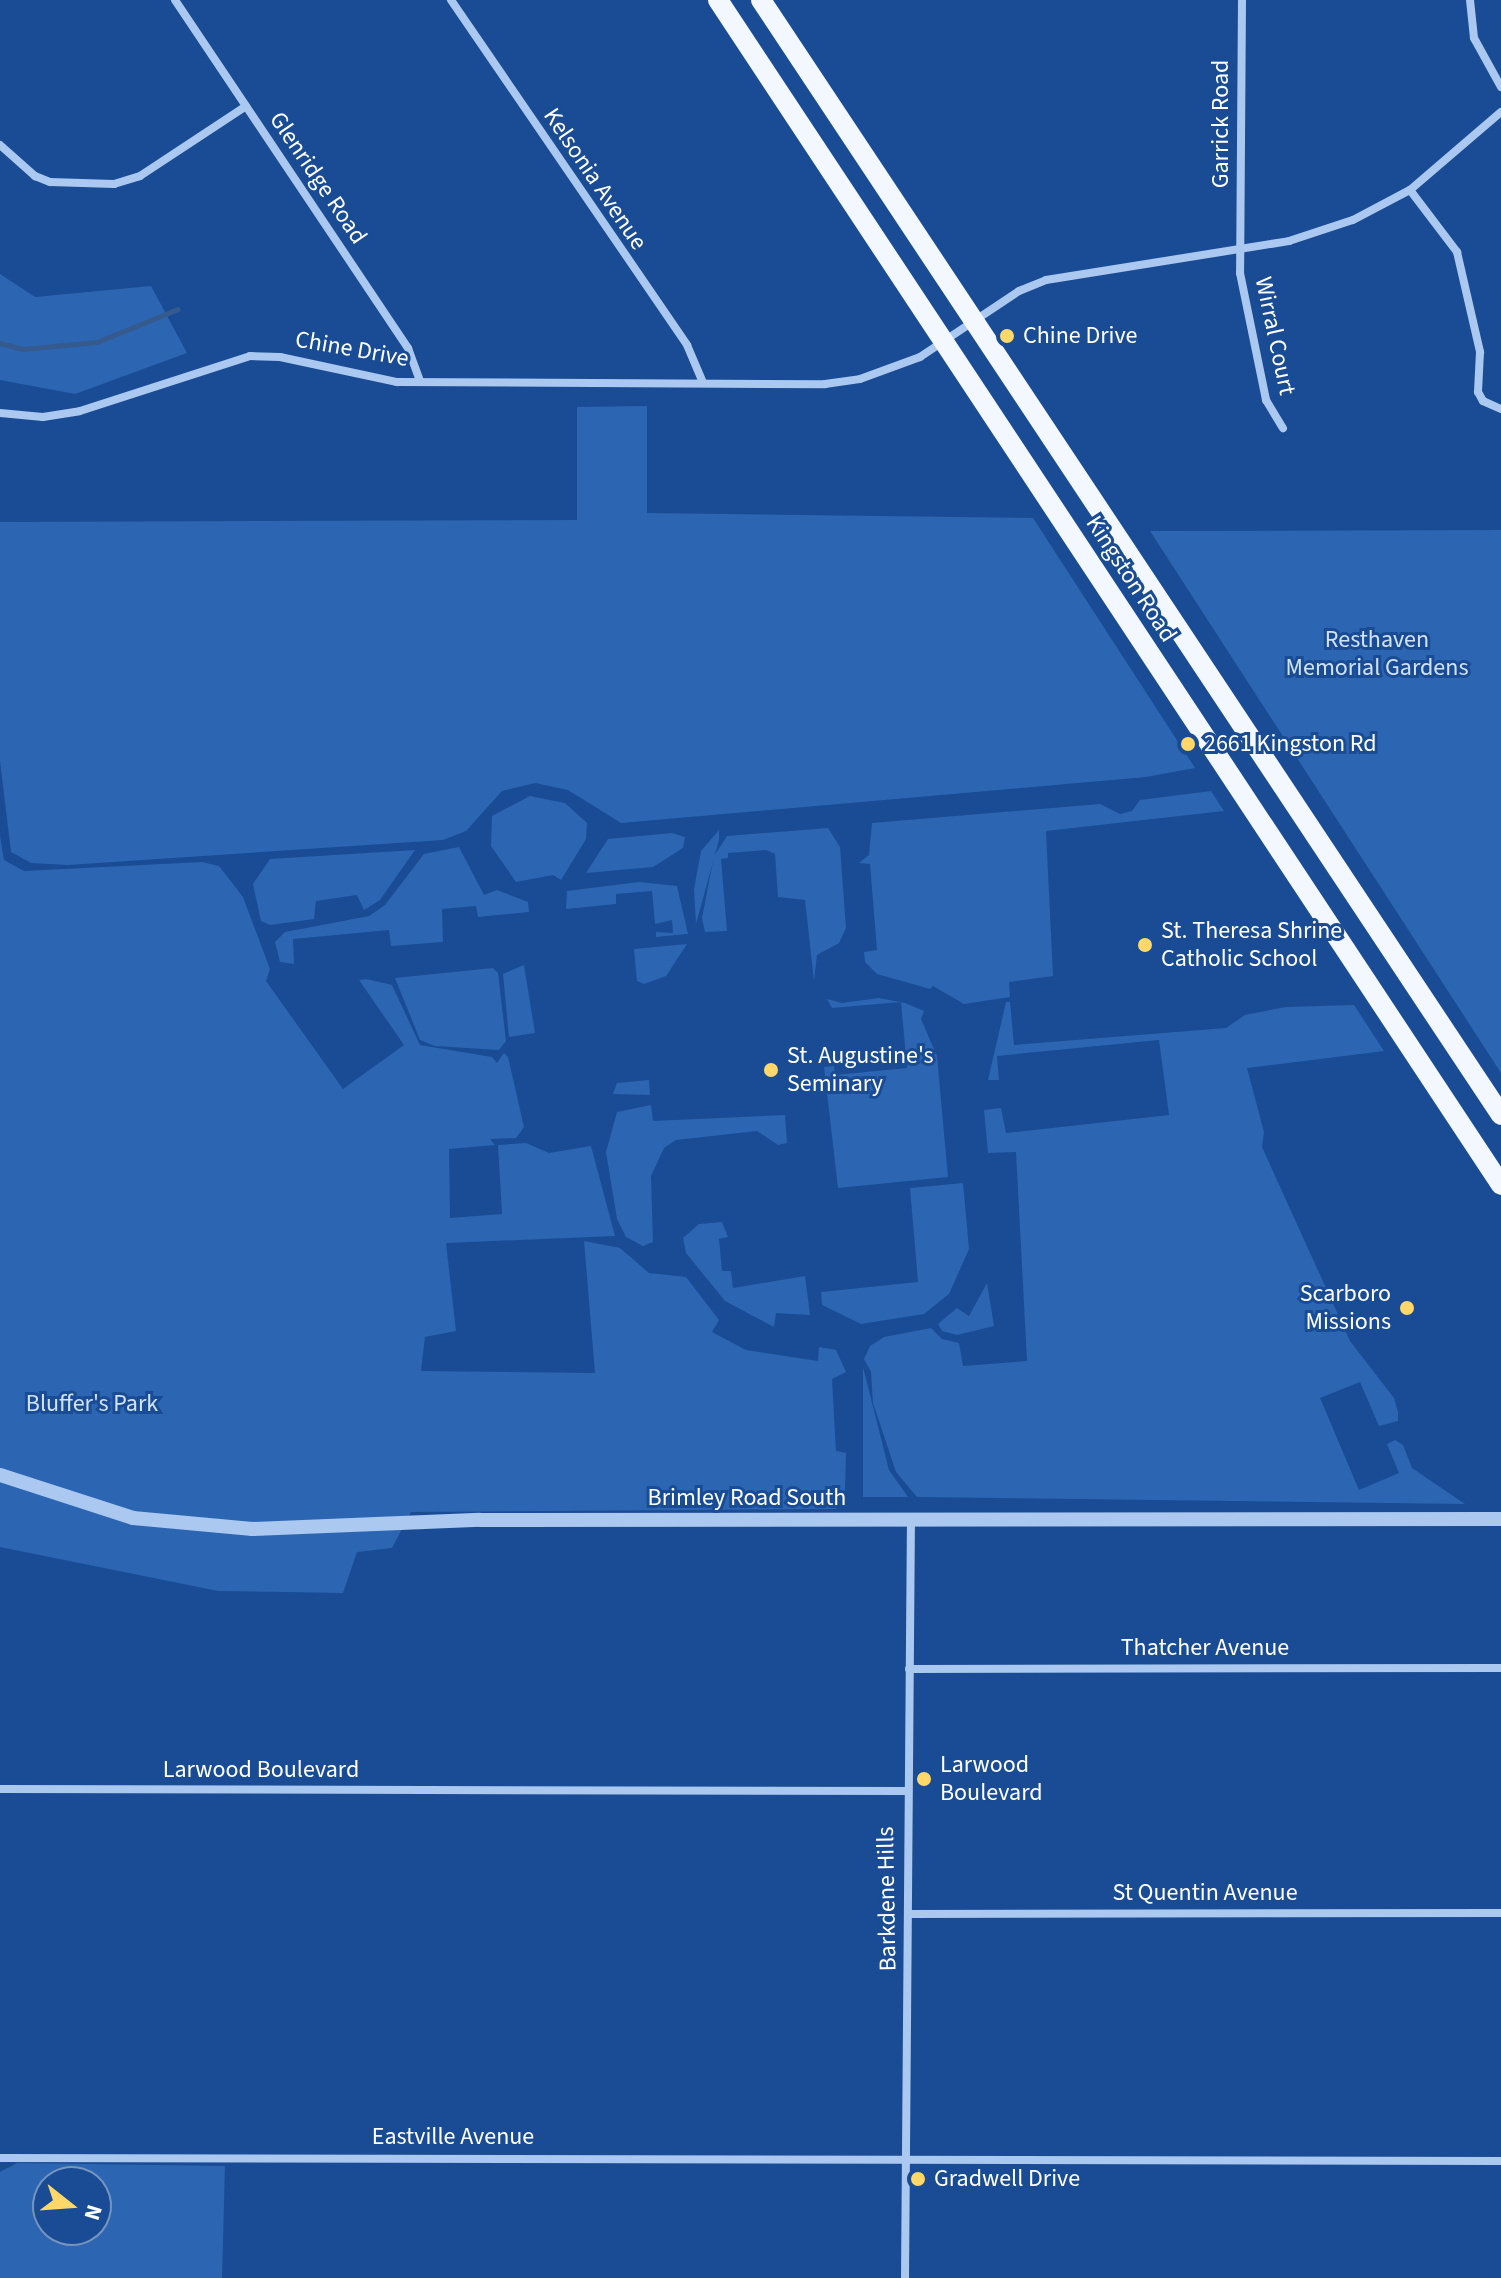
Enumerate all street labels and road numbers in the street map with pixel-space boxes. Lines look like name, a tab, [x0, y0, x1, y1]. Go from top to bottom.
street label: Garrick Road	[1207, 60, 1235, 188]
street label: Kelsonia Avenue	[537, 103, 653, 255]
street label: Glenridge Road	[263, 106, 373, 250]
street label: Wirral Court	[1248, 274, 1302, 398]
street label: Chine Drive	[293, 325, 411, 373]
street label: Kingston Road	[1079, 510, 1183, 648]
street label: Brimley Road South	[648, 1484, 846, 1512]
street label: Thatcher Avenue	[1121, 1634, 1289, 1662]
street label: Larwood Boulevard	[163, 1756, 359, 1784]
street label: Barkdene Hills	[871, 1826, 903, 1972]
street label: St Quentin Avenue	[1112, 1879, 1298, 1907]
street label: Eastville Avenue	[372, 2123, 534, 2151]

